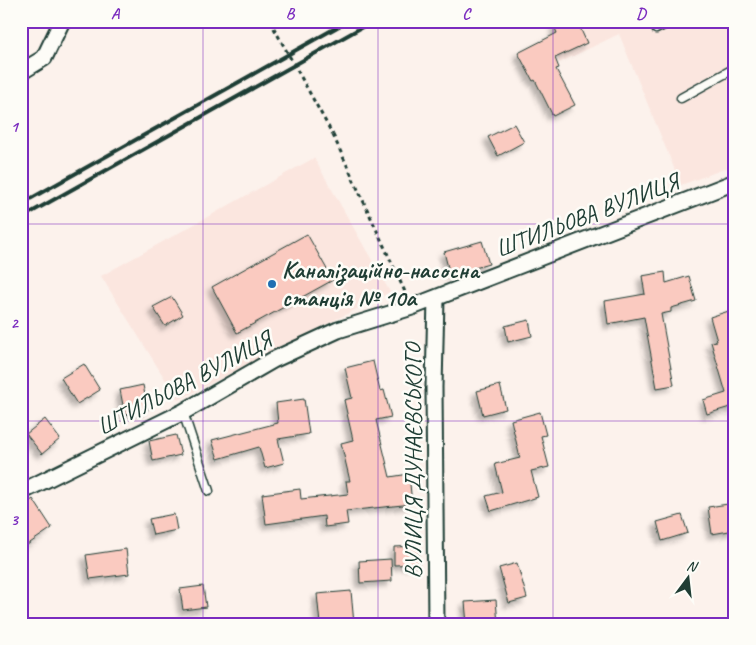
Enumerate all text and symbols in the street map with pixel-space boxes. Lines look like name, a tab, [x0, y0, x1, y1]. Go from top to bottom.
text: A	[111, 4, 121, 24]
text: B	[286, 4, 296, 24]
text: C	[462, 4, 472, 24]
text: D	[636, 4, 647, 24]
text: 1	[10, 117, 19, 137]
street label: ШТИЛЬОВА ВУЛИЦЯ	[491, 165, 686, 264]
place label: Каналізаційно-насосна станція № 10а	[282, 255, 481, 313]
marker: Каналізаційно-насосна станція № 10а	[266, 278, 278, 290]
text: 2	[10, 313, 19, 333]
street label: ШТИЛЬОВА ВУЛИЦЯ	[91, 323, 279, 442]
street label: ВУЛИЦЯ ДУНАЄВСЬКОГО	[398, 341, 428, 579]
text: 3	[10, 510, 19, 530]
north arrow	[664, 552, 714, 602]
text: N	[685, 557, 700, 576]

